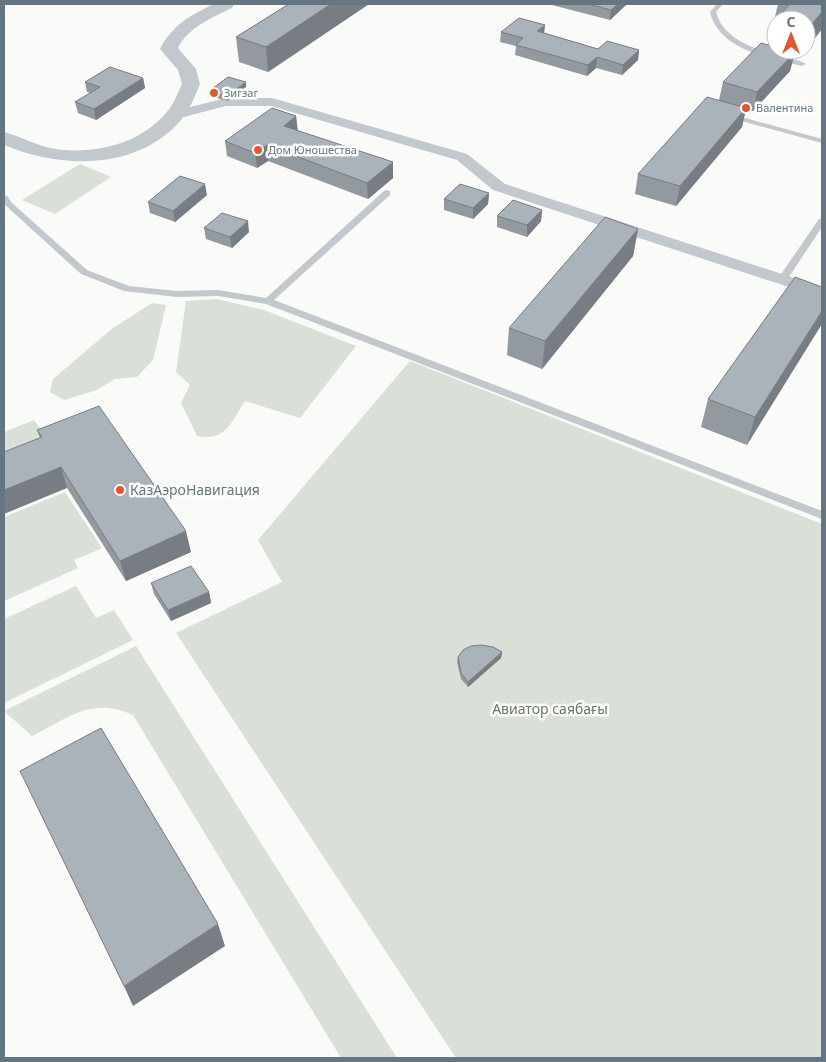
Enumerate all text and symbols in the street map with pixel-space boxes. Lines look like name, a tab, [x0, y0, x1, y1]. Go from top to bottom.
north arrow	[766, 10, 816, 60]
text: С	[786, 12, 796, 31]
place label: Зигзаг	[224, 85, 258, 100]
marker: Зигзаг	[208, 87, 220, 99]
place label: Валентина	[756, 100, 813, 115]
marker: Валентина	[740, 102, 752, 114]
place label: Дом Юношества	[268, 142, 357, 157]
marker: Дом Юношества	[252, 144, 264, 156]
place label: КазАэроНавигация	[130, 480, 260, 499]
marker: КазАэроНавигация	[114, 484, 126, 496]
park label: Авиатор саябағы	[492, 699, 608, 718]

